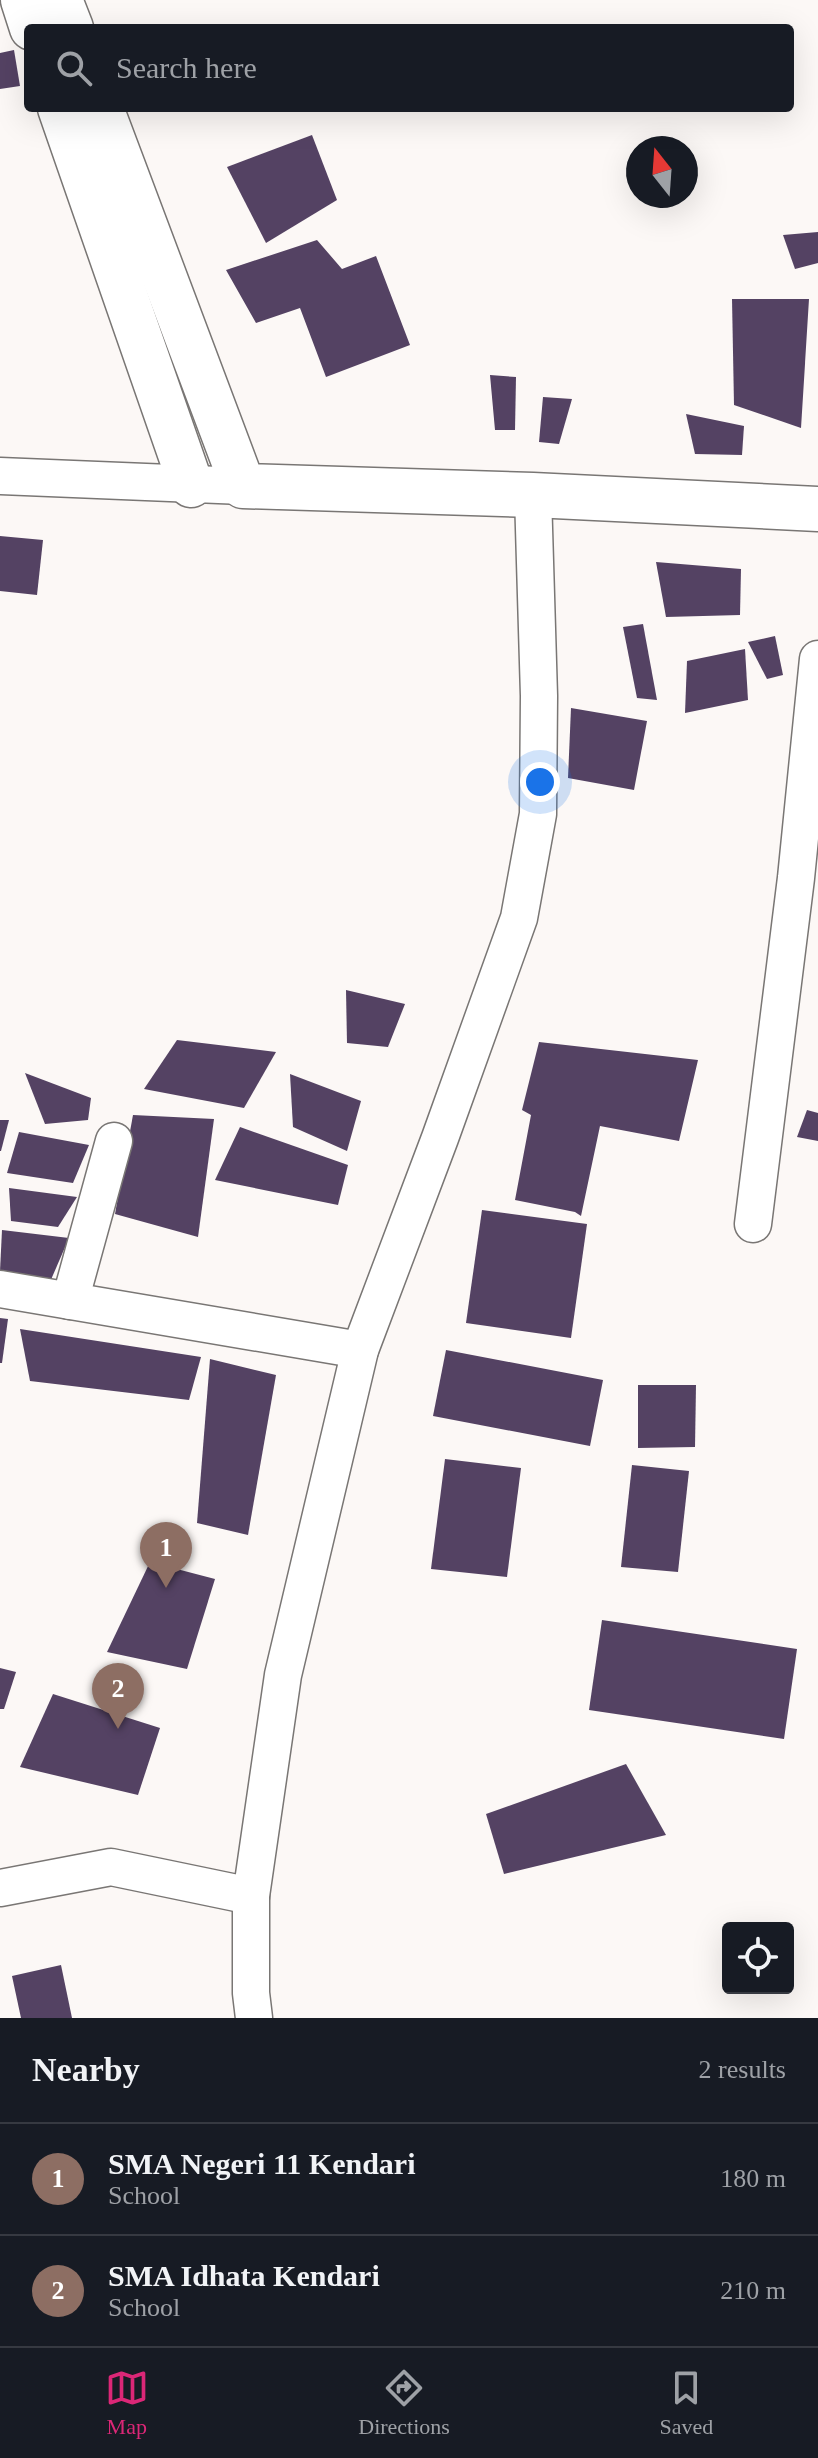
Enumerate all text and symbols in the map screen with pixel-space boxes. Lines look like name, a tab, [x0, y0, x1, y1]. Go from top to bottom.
search box	[24, 24, 794, 112]
icon: search	[52, 46, 96, 90]
text: Search here	[116, 51, 257, 84]
north arrow	[626, 136, 698, 208]
your location	[520, 762, 560, 802]
pin: 1	[140, 1522, 192, 1588]
pin: 2	[92, 1663, 144, 1729]
map controls	[722, 1922, 794, 1994]
button: locate	[722, 1922, 794, 1994]
text: Nearby	[32, 2051, 140, 2088]
text: 2 results	[699, 2055, 786, 2084]
text: SMA Negeri 11 Kendari	[108, 2147, 415, 2180]
text: 1	[52, 2164, 65, 2193]
text: 180 m	[720, 2164, 786, 2193]
text: School	[108, 2181, 180, 2210]
text: SMA Idhata Kendari	[108, 2259, 380, 2292]
text: 2	[52, 2276, 65, 2305]
text: 210 m	[720, 2276, 786, 2305]
text: School	[108, 2293, 180, 2322]
tab: Map	[105, 2366, 149, 2440]
tab: Directions	[358, 2366, 450, 2440]
tab: Saved	[659, 2366, 713, 2440]

